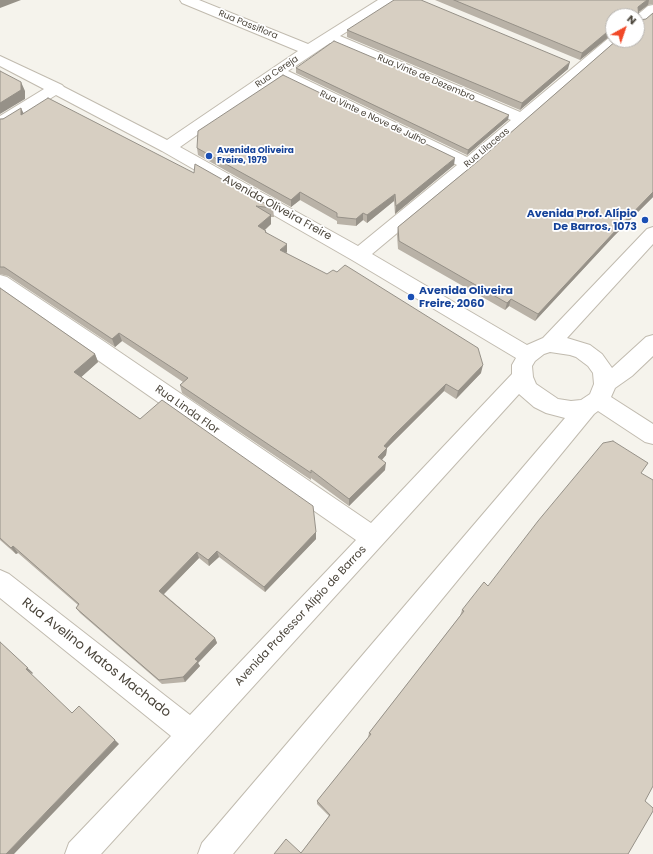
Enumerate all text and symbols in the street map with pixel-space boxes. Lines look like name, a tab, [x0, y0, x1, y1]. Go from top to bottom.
street label: Rua Passiflora	[217, 8, 279, 42]
north arrow	[605, 8, 645, 48]
text: N	[624, 11, 640, 28]
street label: Rua Vinte de Dezembro	[375, 52, 477, 104]
street label: Rua Cereja	[253, 54, 301, 90]
street label: Rua Vinte e Nove de Julho	[318, 88, 428, 148]
street label: Rua Lilaceas	[462, 126, 512, 170]
place label: Avenida Oliveira Freire, 1979	[217, 146, 294, 167]
marker: Avenida Oliveira Freire, 1979	[204, 151, 214, 161]
street label: Avenida Oliveira Freire	[220, 173, 334, 243]
place label: Avenida Prof. Alípio De Barros, 1073	[527, 207, 637, 233]
marker: Avenida Prof. Alípio De Barros, 1073	[640, 215, 650, 225]
place label: Avenida Oliveira Freire, 2060	[419, 284, 513, 310]
marker: Avenida Oliveira Freire, 2060	[406, 292, 416, 302]
street label: Rua Linda Flor	[152, 383, 222, 437]
street label: Avenida Professor Alípio de Barros	[232, 543, 370, 689]
street label: Rua Avelino Matos Machado	[19, 595, 173, 721]

